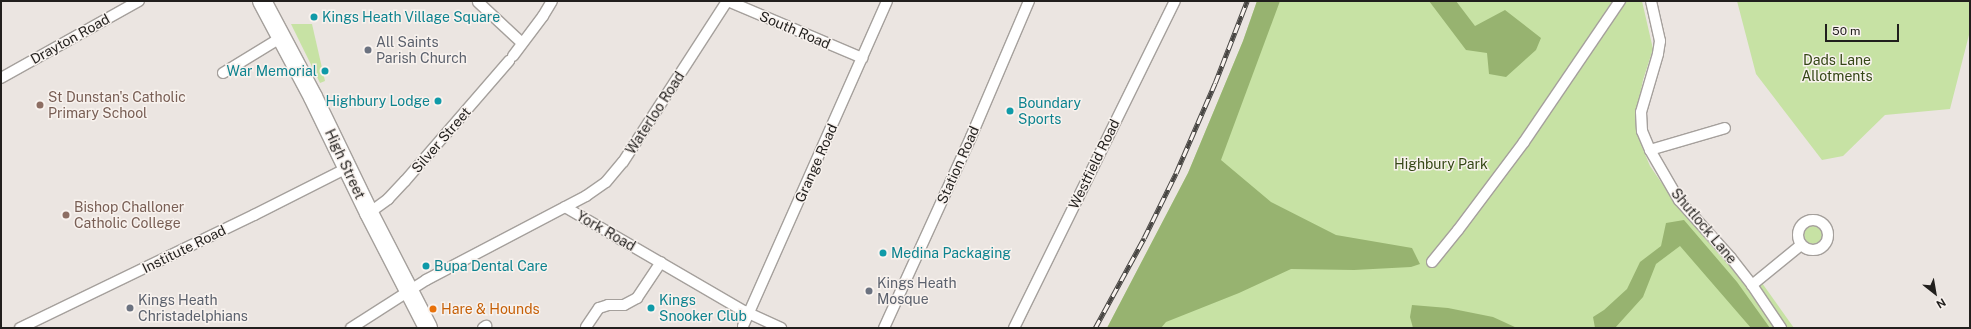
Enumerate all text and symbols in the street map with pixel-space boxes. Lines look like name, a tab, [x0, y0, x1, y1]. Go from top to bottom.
street label: South Road	[757, 8, 833, 52]
place label: Kings Heath Village Square	[322, 9, 501, 25]
street label: Drayton Road	[28, 10, 112, 68]
marker: Kings Heath Village Square	[309, 12, 319, 22]
scale bar	[1827, 16, 1901, 42]
text: 50 m	[1832, 24, 1860, 38]
place label: All Saints Parish Church	[376, 34, 467, 66]
marker: All Saints Parish Church	[363, 45, 373, 55]
park label: Dads Lane Allotments	[1801, 52, 1873, 84]
place label: War Memorial	[226, 63, 317, 79]
marker: War Memorial	[320, 66, 330, 76]
street label: Waterloo Road	[622, 69, 688, 157]
place label: St Dunstan's Catholic Primary School	[48, 89, 186, 122]
place label: Highbury Lodge	[325, 93, 430, 109]
place label: Boundary Sports	[1018, 95, 1081, 128]
marker: Highbury Lodge	[433, 96, 443, 106]
marker: St Dunstan's Catholic Primary School	[35, 100, 45, 110]
street label: Silver Street	[408, 104, 474, 176]
marker: Boundary Sports	[1005, 106, 1015, 116]
street label: Westfield Road	[1065, 116, 1123, 212]
street label: Grange Road	[791, 121, 841, 205]
street label: Station Road	[933, 123, 983, 207]
street label: High Street	[321, 126, 369, 202]
park label: Highbury Park	[1394, 156, 1488, 172]
street label: Shutlock Lane	[1668, 185, 1740, 267]
place label: Bishop Challoner Catholic College	[74, 199, 184, 232]
street label: York Road	[573, 207, 639, 255]
marker: Bishop Challoner Catholic College	[61, 210, 71, 220]
street label: Institute Road	[139, 221, 229, 277]
place label: Medina Packaging	[891, 245, 1011, 261]
marker: Medina Packaging	[878, 248, 888, 258]
place label: Bupa Dental Care	[434, 258, 548, 274]
marker: Bupa Dental Care	[421, 261, 431, 271]
north arrow	[1915, 273, 1955, 313]
place label: Kings Heath Mosque	[877, 275, 957, 308]
marker: Kings Heath Mosque	[864, 286, 874, 296]
place label: Kings Heath Christadelphians	[138, 292, 248, 324]
place label: Kings Snooker Club	[659, 292, 747, 324]
text: N	[1934, 296, 1948, 311]
place label: Hare & Hounds	[441, 301, 540, 317]
marker: Kings Heath Christadelphians	[125, 303, 135, 313]
marker: Kings Snooker Club	[646, 303, 656, 313]
marker: Hare & Hounds	[428, 304, 438, 314]

